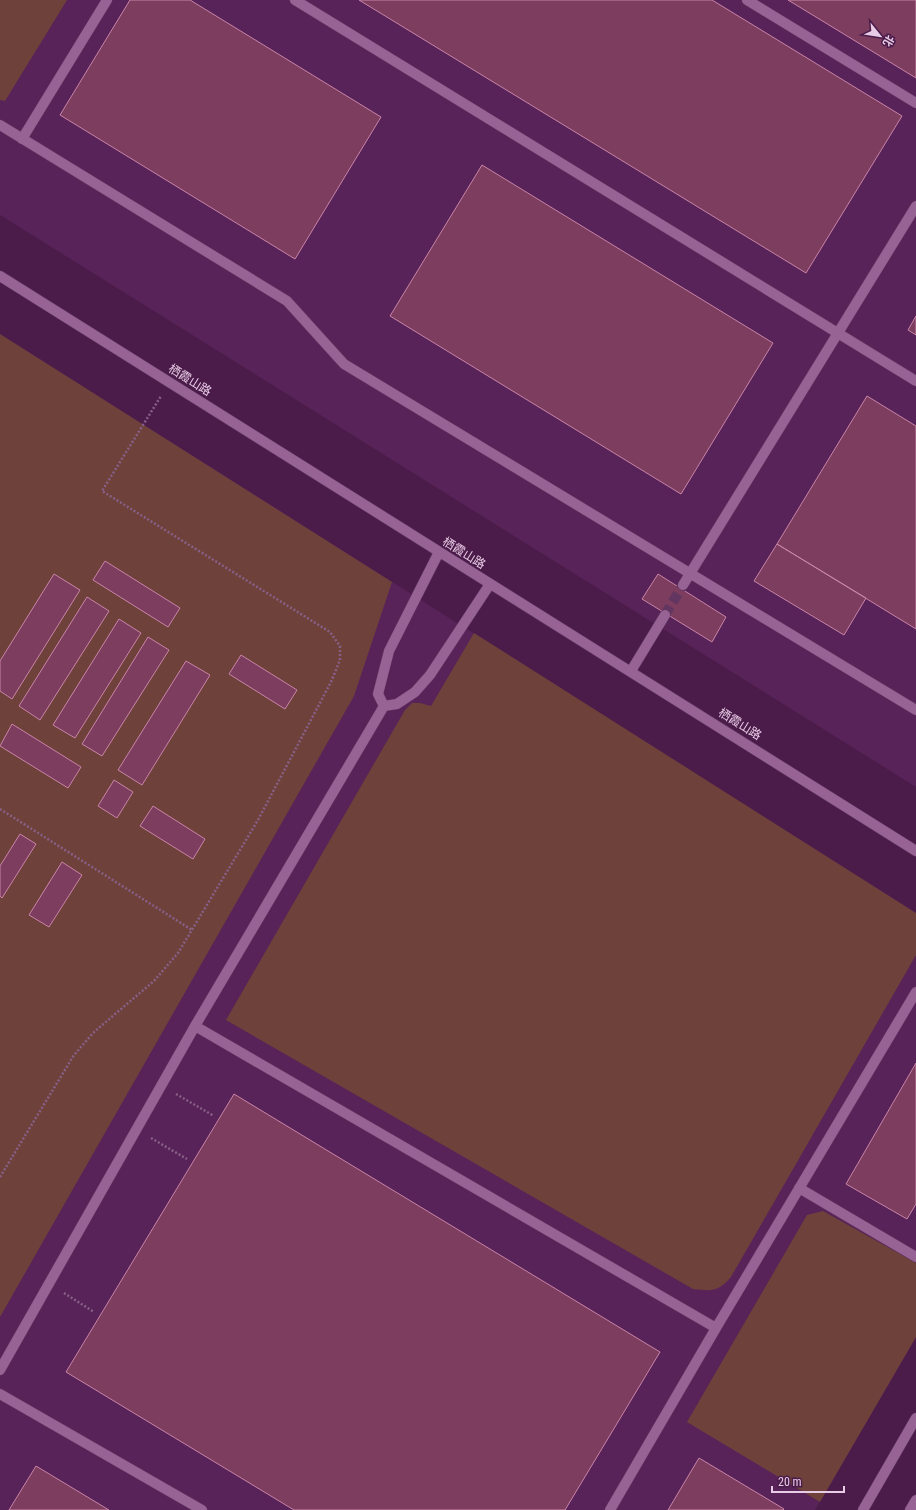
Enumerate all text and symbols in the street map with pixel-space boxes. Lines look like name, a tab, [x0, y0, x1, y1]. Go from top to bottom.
north arrow	[860, 16, 900, 56]
text: 北	[880, 33, 897, 49]
street label: 栖霞山路	[166, 361, 214, 399]
street label: 栖霞山路	[440, 534, 488, 572]
street label: 栖霞山路	[716, 705, 764, 743]
scale bar	[772, 1468, 844, 1494]
text: 20 m	[778, 1475, 802, 1489]

